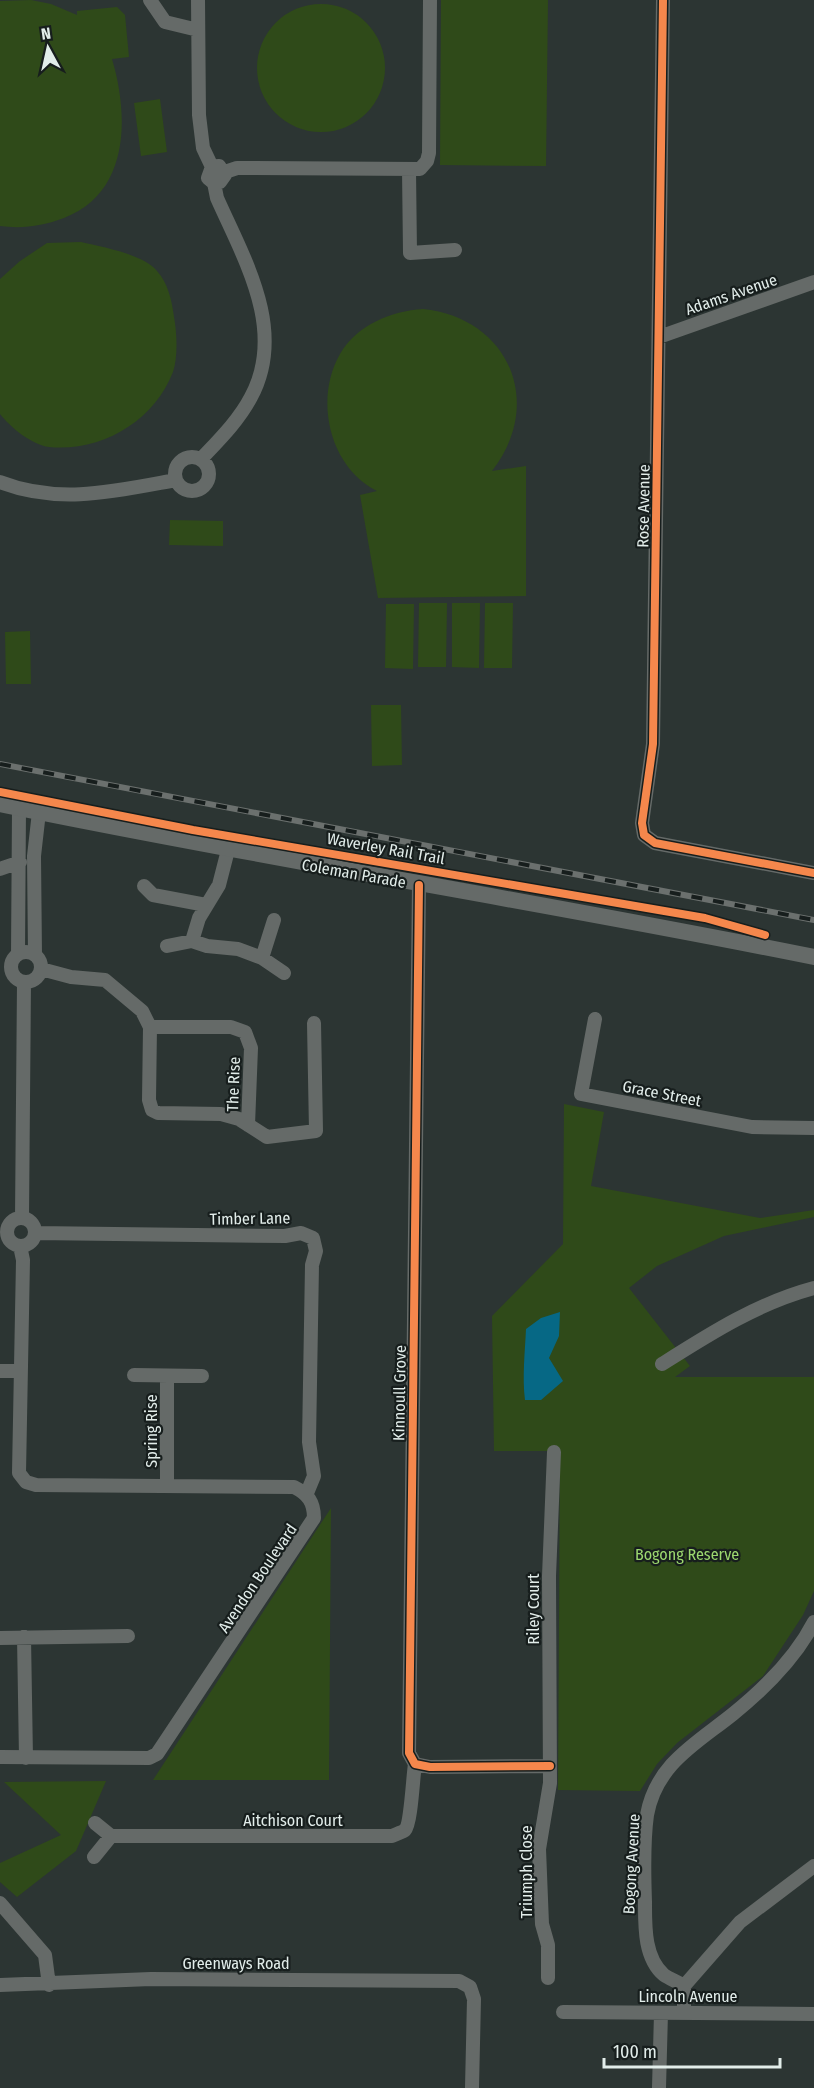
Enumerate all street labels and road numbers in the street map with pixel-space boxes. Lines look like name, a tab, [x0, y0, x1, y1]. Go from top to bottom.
street label: Adams Avenue	[683, 270, 780, 319]
street label: Rose Avenue	[633, 464, 654, 548]
street label: Waverley Rail Trail	[326, 829, 446, 868]
street label: Coleman Parade	[300, 855, 408, 892]
street label: The Rise	[223, 1056, 244, 1112]
street label: Grace Street	[621, 1077, 704, 1111]
street label: Timber Lane	[210, 1208, 291, 1229]
street label: Kinnoull Grove	[389, 1345, 410, 1441]
street label: Spring Rise	[142, 1394, 161, 1468]
street label: Avendon Boulevard	[214, 1520, 301, 1636]
street label: Riley Court	[524, 1573, 543, 1645]
street label: Aitchison Court	[243, 1811, 344, 1830]
street label: Bogong Avenue	[619, 1813, 644, 1915]
street label: Triumph Close	[517, 1825, 536, 1919]
street label: Greenways Road	[182, 1954, 290, 1973]
street label: Lincoln Avenue	[638, 1987, 738, 2006]

